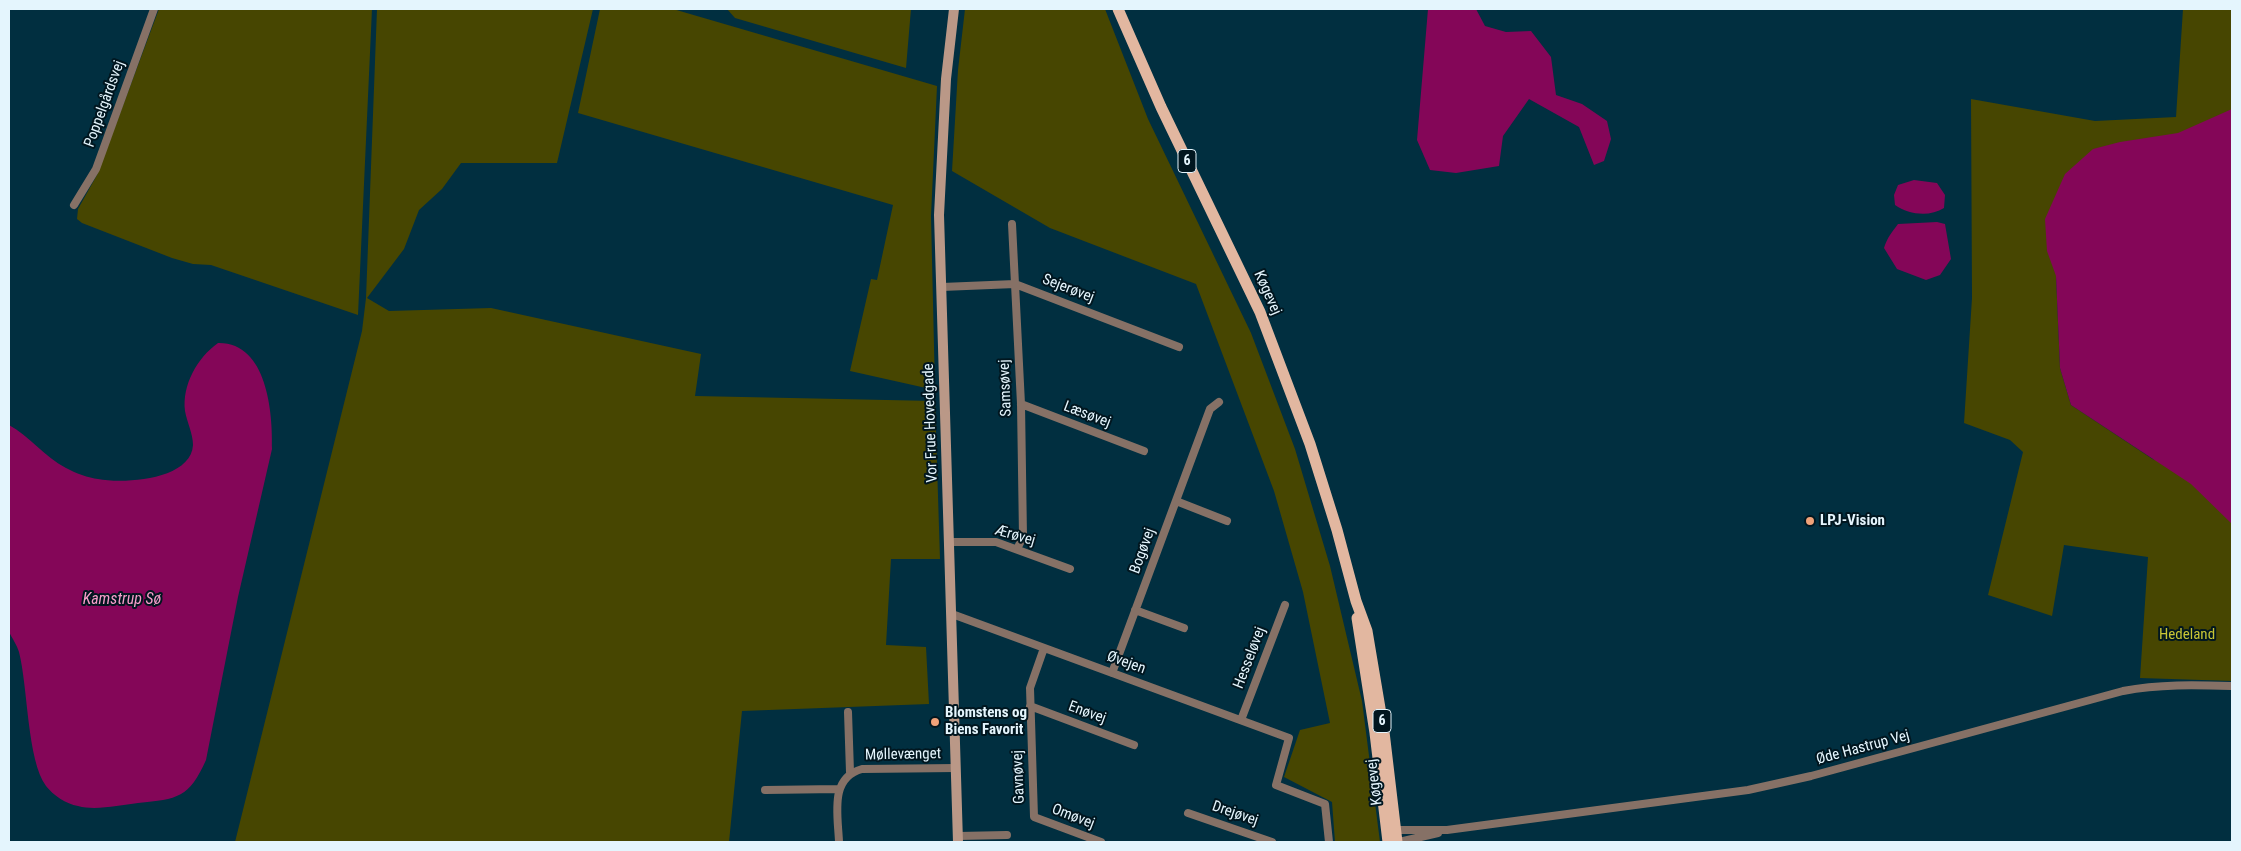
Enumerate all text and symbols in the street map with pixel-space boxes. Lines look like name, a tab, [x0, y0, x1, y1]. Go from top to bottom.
street label: Poppelgårdsvej	[81, 58, 129, 150]
road number: 6	[1178, 150, 1196, 172]
street label: Køgevej	[1249, 268, 1285, 318]
street label: Sejerøvej	[1040, 271, 1096, 307]
street label: Samsøvej	[996, 359, 1016, 417]
street label: Vor Frue Hovedgade	[920, 363, 942, 483]
street label: Læsøvej	[1061, 398, 1113, 432]
place label: LPJ-Vision	[1820, 512, 1885, 530]
marker: LPJ-Vision	[1804, 515, 1816, 527]
street label: Ærøvej	[993, 522, 1037, 550]
street label: Bogøvej	[1126, 526, 1160, 576]
water label: Kamstrup Sø	[83, 590, 161, 610]
street label: Hesseløvej	[1230, 625, 1270, 691]
park label: Hedeland	[2159, 626, 2215, 644]
street label: Øvejen	[1104, 648, 1148, 678]
street label: Enøvej	[1066, 698, 1108, 728]
place label: Blomstens og Biens Favorit	[945, 704, 1027, 739]
road number: 6	[1373, 709, 1391, 732]
marker: Blomstens og Biens Favorit	[929, 716, 941, 728]
street label: Øde Hastrup Vej	[1814, 727, 1912, 769]
street label: Møllevænget	[865, 745, 941, 765]
street label: Gavnøvej	[1009, 750, 1029, 804]
street label: Køgevej	[1363, 758, 1387, 806]
street label: Drejøvej	[1210, 798, 1260, 830]
street label: Omøvej	[1049, 801, 1097, 833]

